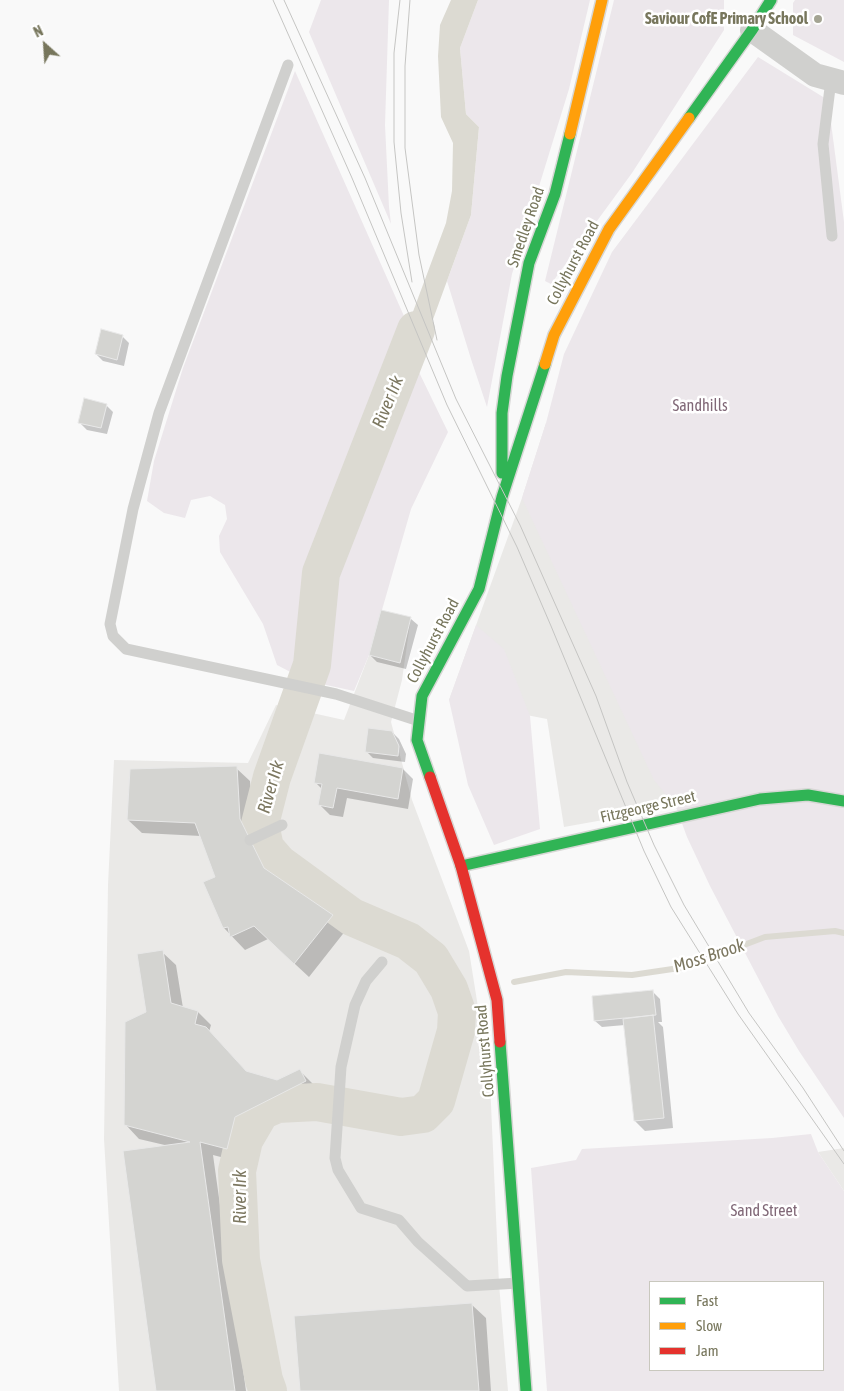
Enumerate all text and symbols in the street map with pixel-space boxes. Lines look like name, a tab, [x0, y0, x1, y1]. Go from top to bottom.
place label: Saviour CofE Primary School	[645, 9, 808, 29]
marker: Saviour CofE Primary School	[812, 13, 824, 25]
north arrow	[20, 20, 70, 70]
text: N	[31, 23, 46, 41]
street label: Smedley Road	[503, 184, 549, 270]
street label: Collyhurst Road	[543, 218, 603, 308]
water label: River Irk	[368, 373, 408, 431]
park label: Sandhills	[672, 396, 728, 416]
street label: Collyhurst Road	[403, 596, 463, 686]
water label: River Irk	[253, 758, 289, 816]
street label: Fitzgeorge Street	[599, 787, 697, 827]
water label: Moss Brook	[671, 934, 747, 978]
street label: Collyhurst Road	[471, 1004, 499, 1098]
water label: River Irk	[229, 1170, 251, 1224]
park label: Sand Street	[731, 1201, 797, 1221]
legend	[649, 1281, 824, 1371]
text: Fast	[696, 1292, 718, 1309]
text: Slow	[696, 1317, 722, 1334]
text: Jam	[696, 1342, 719, 1359]

